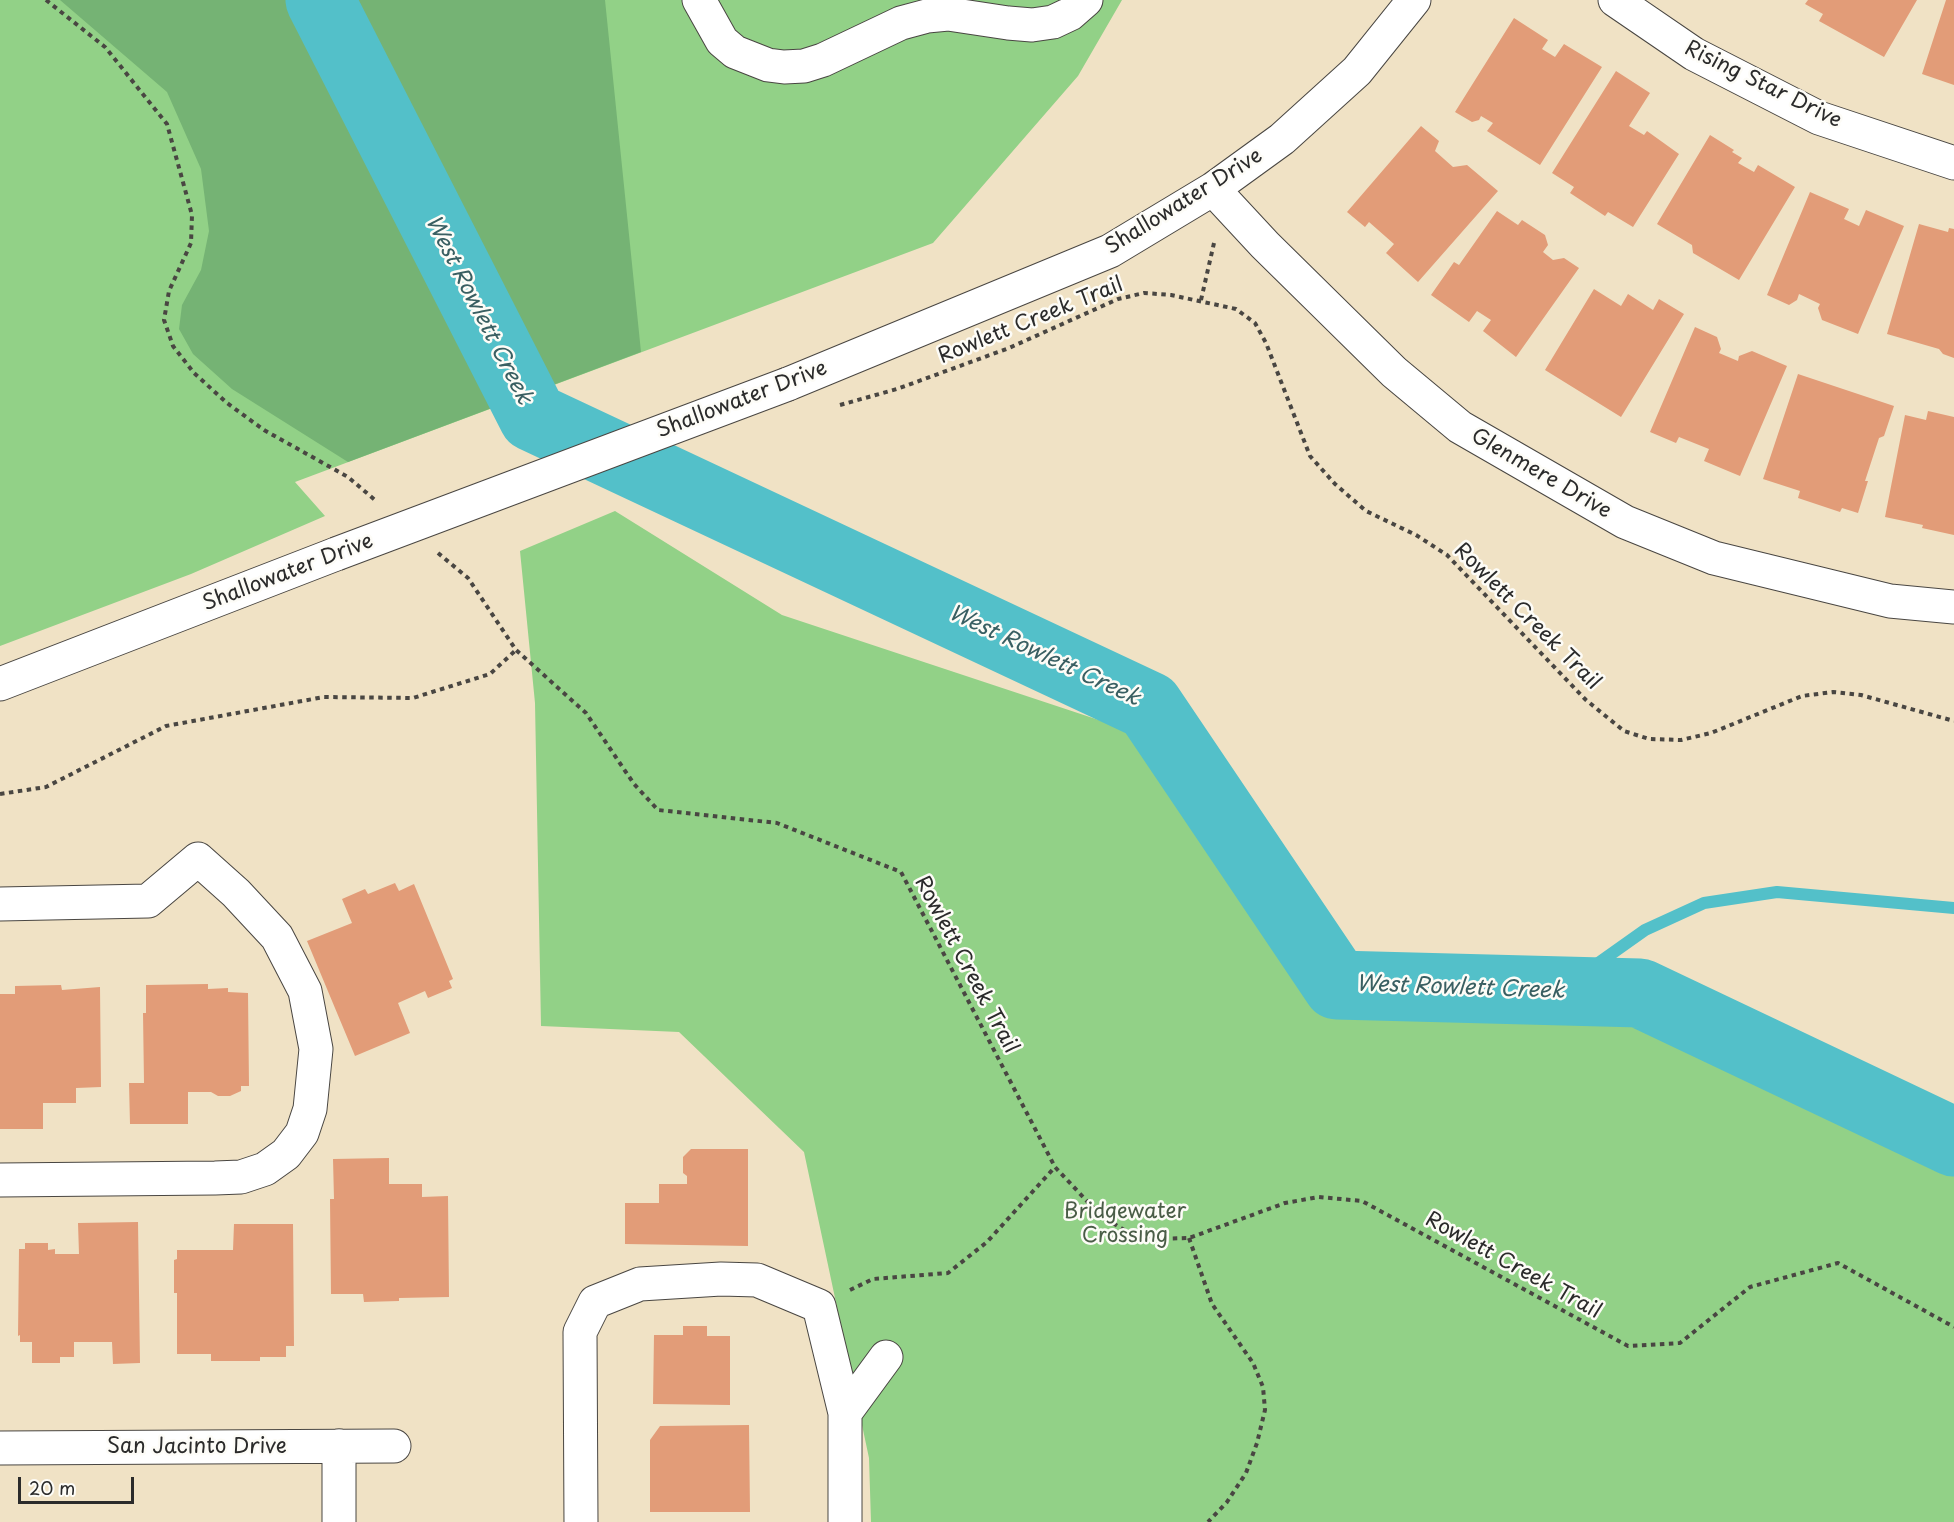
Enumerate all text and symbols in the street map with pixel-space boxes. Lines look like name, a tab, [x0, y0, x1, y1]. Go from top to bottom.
street label: Rising Star Drive	[1680, 36, 1846, 134]
street label: Shallowater Drive	[1101, 143, 1267, 261]
water label: West Rowlett Creek	[419, 211, 537, 409]
street label: Rowlett Creek Trail	[935, 272, 1127, 370]
street label: Shallowater Drive	[653, 356, 831, 444]
street label: Glenmere Drive	[1466, 424, 1616, 524]
street label: Shallowater Drive	[199, 529, 377, 617]
street label: Rowlett Creek Trail	[1448, 538, 1606, 696]
water label: West Rowlett Creek	[944, 600, 1144, 712]
street label: Rowlett Creek Trail	[909, 872, 1023, 1058]
water label: West Rowlett Creek	[1355, 971, 1565, 1005]
park label: Bridgewater Crossing	[1064, 1199, 1186, 1249]
street label: Rowlett Creek Trail	[1421, 1207, 1605, 1325]
street label: San Jacinto Drive	[107, 1434, 287, 1460]
scale bar	[21, 1465, 136, 1503]
text: 20 m	[29, 1474, 75, 1501]

